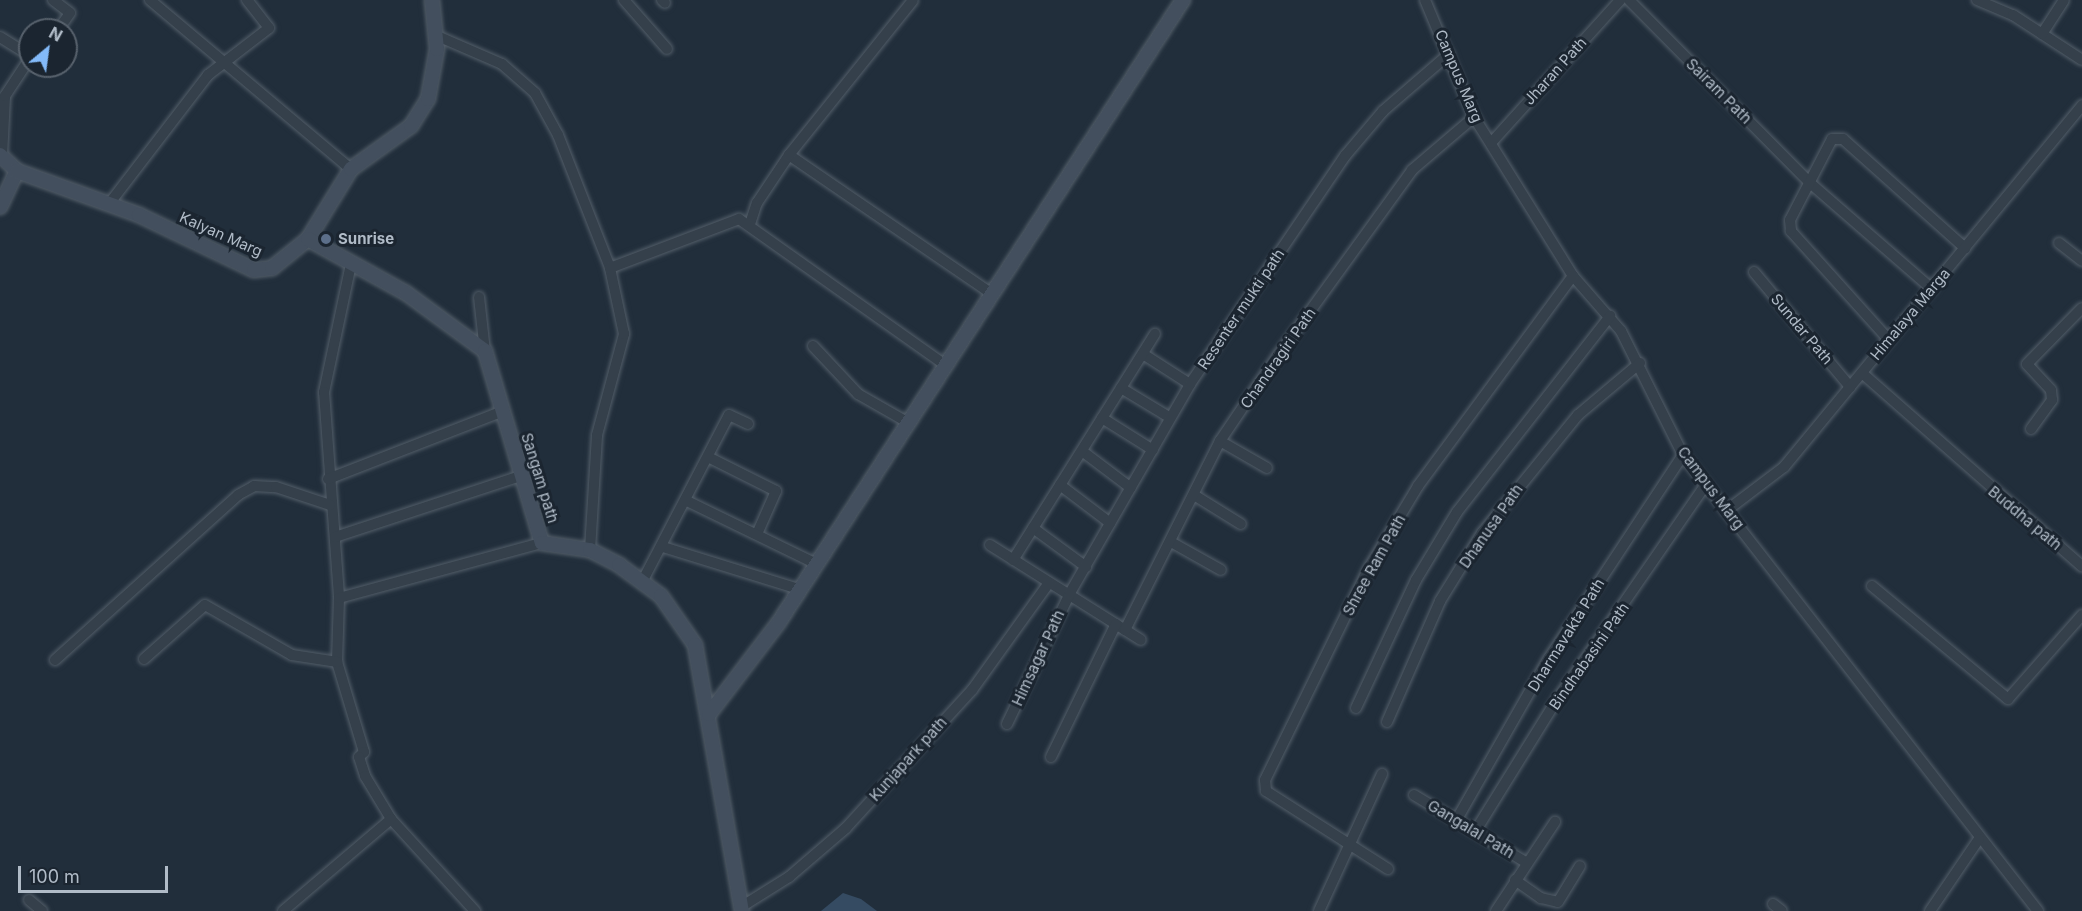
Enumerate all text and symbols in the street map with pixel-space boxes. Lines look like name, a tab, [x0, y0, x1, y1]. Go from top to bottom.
north arrow	[18, 18, 78, 78]
text: N	[46, 22, 66, 46]
street label: Campus Marg	[1431, 27, 1487, 125]
street label: Jharan Path	[1520, 33, 1590, 109]
street label: Sairam Path	[1683, 55, 1755, 127]
street label: Kalyan Marg	[177, 208, 265, 260]
place label: Sunrise	[338, 230, 394, 248]
marker: Sunrise	[319, 232, 333, 246]
street label: Resenter mukti path	[1194, 245, 1288, 373]
street label: Himalaya Marga	[1866, 264, 1954, 364]
street label: Sundar Path	[1767, 290, 1837, 368]
street label: Chandragiri Path	[1237, 304, 1319, 412]
street label: Sangam path	[518, 431, 562, 525]
street label: Campus Marg	[1674, 443, 1748, 533]
street label: Dhanusa Path	[1455, 481, 1527, 571]
street label: Buddha path	[1985, 482, 2065, 554]
street label: Shree Ram Path	[1339, 511, 1409, 619]
street label: Dharmavakta Path	[1524, 575, 1608, 695]
street label: Bindhabasini Path	[1545, 599, 1633, 713]
street label: Himsagar Path	[1008, 607, 1068, 709]
street label: Kunjapark path	[866, 713, 950, 805]
street label: Gangalal Path	[1424, 796, 1518, 862]
scale bar	[21, 854, 171, 892]
text: 100 m	[29, 866, 80, 887]

